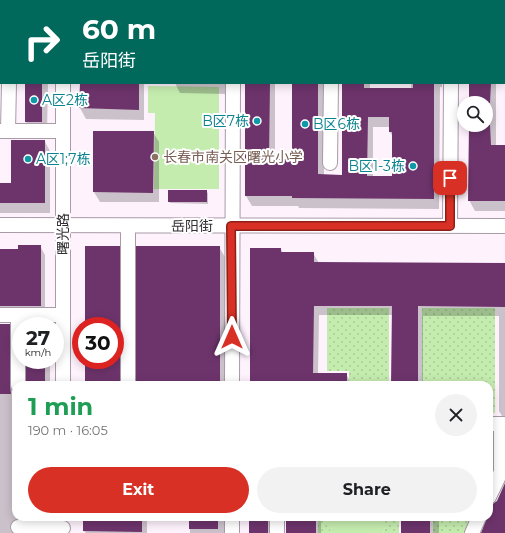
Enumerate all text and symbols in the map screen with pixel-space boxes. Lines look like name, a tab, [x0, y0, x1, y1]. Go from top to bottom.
text: 60 m	[82, 12, 156, 46]
icon: right	[16, 16, 68, 68]
text: 岳阳街	[82, 50, 136, 72]
place label: A区2栋	[42, 91, 88, 109]
marker: A区2栋	[29, 95, 39, 105]
map controls	[457, 96, 493, 132]
button: search	[457, 96, 493, 132]
place label: B区7栋	[202, 112, 249, 130]
place label: B区6栋	[313, 115, 360, 133]
marker: B区7栋	[252, 116, 262, 126]
marker: B区6栋	[300, 119, 310, 129]
place label: 长春市南关区曙光小学	[163, 148, 303, 166]
place label: A区1;7栋	[36, 150, 90, 168]
marker: 长春市南关区曙光小学	[150, 152, 160, 162]
marker: A区1;7栋	[23, 154, 33, 164]
place label: B区1-3栋	[348, 157, 405, 175]
marker: B区1-3栋	[408, 161, 418, 171]
pin	[433, 161, 467, 195]
icon: arrive	[439, 167, 461, 189]
street label: 曙光路	[54, 213, 72, 255]
street label: 岳阳街	[171, 217, 213, 235]
position arrow	[211, 316, 253, 358]
speed limit sign: 30	[72, 317, 124, 369]
text: 27	[26, 326, 50, 350]
text: km/h	[25, 346, 51, 359]
text: 1 min	[28, 392, 93, 421]
button: close	[435, 394, 477, 436]
text: 190 m · 16:05	[28, 422, 108, 438]
button: Exit	[28, 467, 249, 513]
button: Share	[257, 467, 477, 513]

